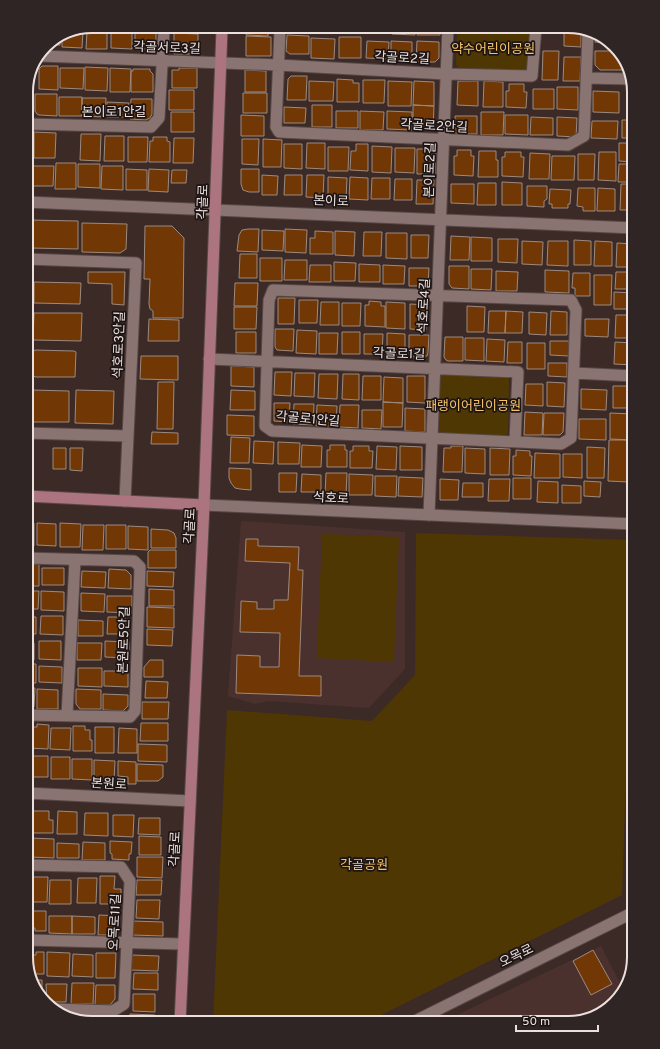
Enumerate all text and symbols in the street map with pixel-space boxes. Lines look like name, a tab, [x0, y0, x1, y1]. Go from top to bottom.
street label: 각골서로3길	[133, 40, 201, 58]
park label: 약수어린이공원	[451, 42, 535, 58]
street label: 각골로2길	[374, 50, 430, 68]
street label: 본이로1안길	[82, 105, 146, 121]
street label: 각골로2안길	[400, 117, 468, 137]
street label: 본이로2길	[422, 142, 440, 198]
street label: 각골로	[195, 184, 213, 220]
street label: 본이로	[313, 193, 349, 211]
street label: 석호로4길	[416, 278, 434, 334]
street label: 석호로3안길	[111, 311, 129, 379]
street label: 각골로1길	[372, 346, 426, 364]
park label: 패랭이어린이공원	[425, 399, 521, 415]
street label: 각골로1안길	[275, 409, 341, 431]
street label: 석호로	[313, 490, 349, 508]
street label: 각골로	[182, 508, 200, 544]
street label: 본원로5안길	[116, 606, 134, 674]
street label: 본원로	[91, 776, 127, 794]
street label: 각골로	[167, 831, 185, 867]
park label: 각골공원	[340, 858, 388, 874]
street label: 오목로11길	[107, 893, 125, 951]
street label: 오목로	[497, 942, 537, 972]
scale bar	[516, 1007, 598, 1033]
text: 50 m	[522, 1014, 550, 1030]

